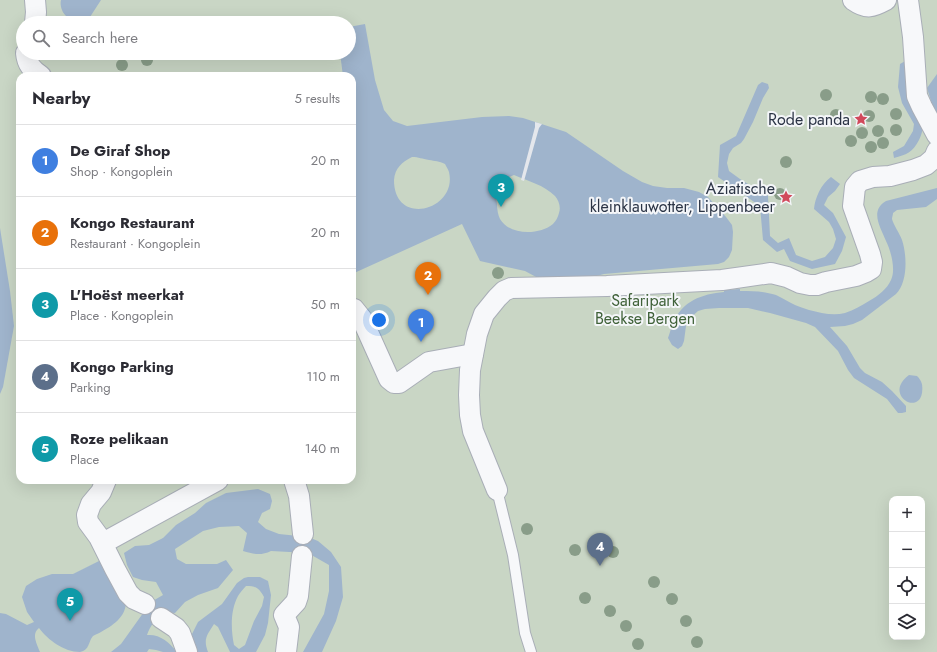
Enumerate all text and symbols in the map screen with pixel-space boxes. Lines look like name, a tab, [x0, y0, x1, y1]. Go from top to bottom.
search box	[16, 16, 356, 60]
icon: search	[30, 27, 52, 49]
text: Search here	[62, 27, 138, 49]
text: Nearby	[32, 86, 90, 110]
text: 5 results	[294, 89, 340, 108]
place label: Rode panda	[768, 108, 850, 131]
place icon: Rode panda	[853, 111, 869, 127]
text: De Giraf Shop	[70, 140, 170, 162]
text: 1	[42, 151, 48, 170]
text: 20 m	[311, 151, 340, 170]
text: Shop · Kongoplein	[70, 162, 173, 181]
pin: 3	[488, 174, 514, 207]
place label: Aziatische kleinklauwotter, Lippenbeer	[590, 177, 776, 218]
place icon: Aziatische kleinklauwotter, Lippenbeer	[778, 189, 794, 205]
text: Kongo Restaurant	[70, 212, 194, 234]
text: 2	[41, 223, 49, 242]
text: 20 m	[311, 223, 340, 242]
text: Restaurant · Kongoplein	[70, 234, 200, 253]
pin: 2	[415, 262, 441, 295]
text: L'Hoëst meerkat	[70, 284, 184, 306]
park label: Safaripark Beekse Bergen	[595, 289, 695, 330]
text: 3	[41, 295, 49, 314]
text: 50 m	[311, 295, 340, 314]
text: Place · Kongoplein	[70, 306, 174, 325]
pin: 1	[408, 309, 434, 342]
your location	[369, 310, 389, 330]
text: Kongo Parking	[70, 356, 174, 378]
text: 4	[40, 367, 50, 386]
text: 110 m	[306, 367, 340, 386]
text: Parking	[70, 378, 111, 397]
text: Roze pelikaan	[70, 428, 169, 450]
text: 5	[41, 439, 49, 458]
text: 140 m	[305, 439, 340, 458]
text: Place	[70, 450, 99, 469]
map controls	[889, 496, 925, 640]
button: +	[889, 496, 925, 532]
button: −	[889, 532, 925, 568]
pin: 4	[587, 533, 613, 566]
button: locate	[889, 568, 925, 604]
pin: 5	[57, 588, 83, 621]
button: layers	[889, 604, 925, 640]

